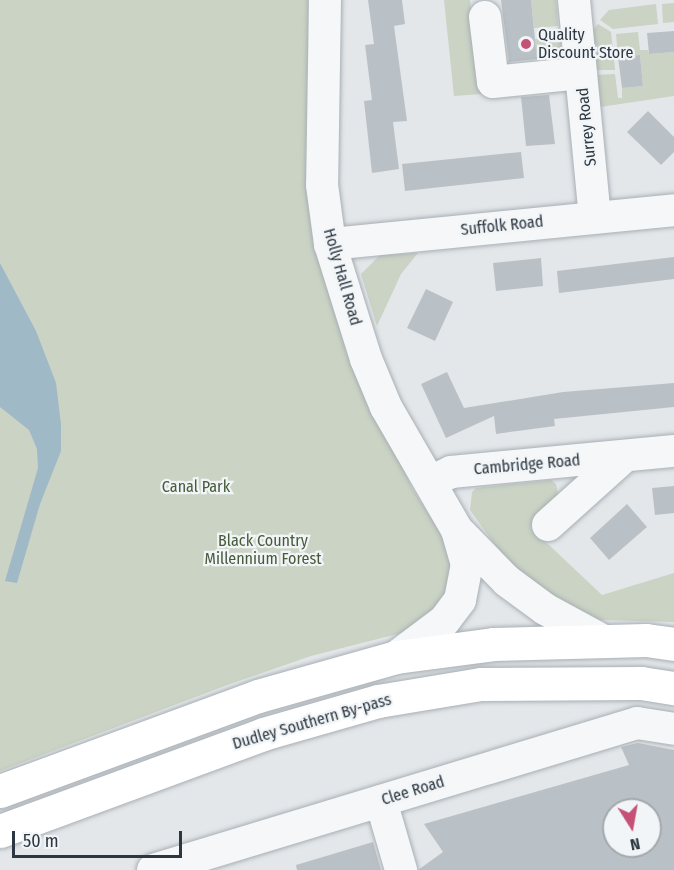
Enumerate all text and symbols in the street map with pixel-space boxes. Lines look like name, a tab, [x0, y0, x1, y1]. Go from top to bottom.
place label: Quality Discount Store	[538, 25, 633, 63]
marker: Quality Discount Store	[519, 37, 533, 51]
street label: Surrey Road	[573, 87, 601, 167]
street label: Suffolk Road	[460, 212, 544, 240]
street label: Holly Hall Road	[319, 226, 365, 328]
street label: Cambridge Road	[473, 451, 581, 479]
park label: Canal Park	[162, 477, 230, 497]
park label: Black Country Millennium Forest	[205, 531, 321, 569]
street label: Dudley Southern By-pass	[230, 690, 394, 754]
street label: Clee Road	[379, 772, 447, 810]
north arrow	[602, 798, 662, 858]
scale bar	[15, 819, 184, 857]
text: 50 m	[23, 830, 59, 852]
text: N	[629, 834, 642, 854]

